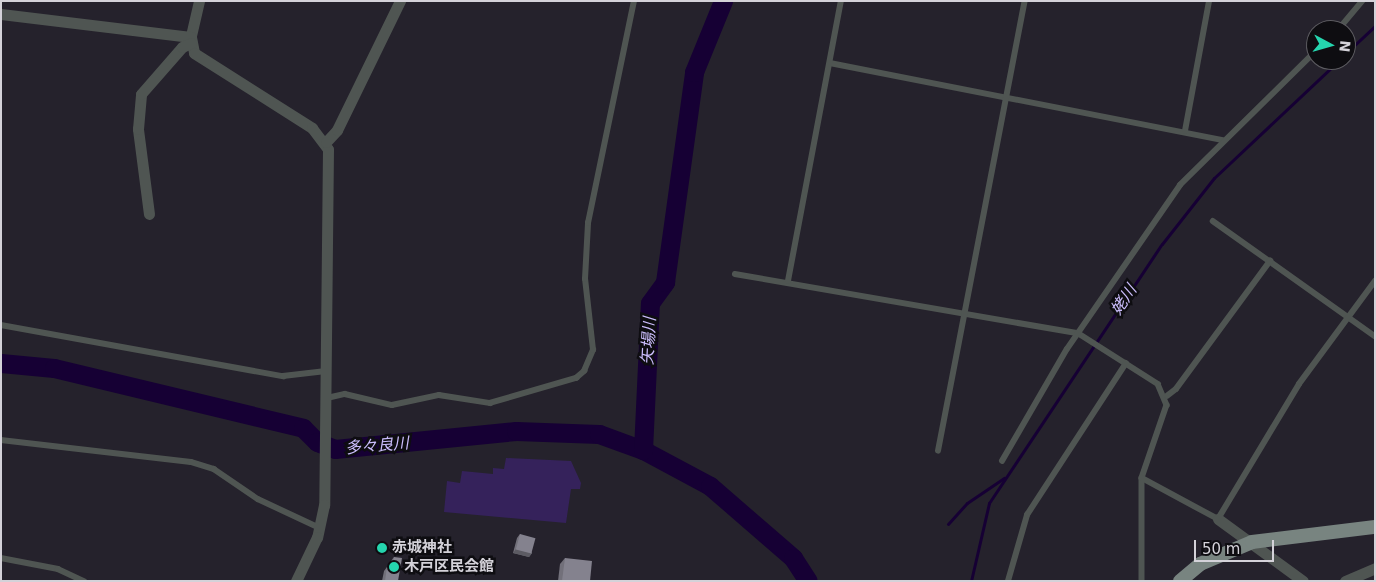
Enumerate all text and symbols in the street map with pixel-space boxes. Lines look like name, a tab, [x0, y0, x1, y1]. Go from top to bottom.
north arrow	[1306, 20, 1356, 70]
text: N	[1336, 40, 1353, 53]
water label: 姥川	[1107, 281, 1141, 319]
water label: 矢場川	[638, 317, 660, 365]
water label: 多々良川	[344, 434, 410, 458]
scale bar	[1196, 530, 1276, 562]
place label: 赤城神社	[392, 539, 452, 557]
text: 50 m	[1202, 540, 1240, 558]
marker: 赤城神社	[376, 542, 388, 554]
place label: 木戸区民会館	[404, 558, 494, 576]
marker: 木戸区民会館	[388, 561, 400, 573]

